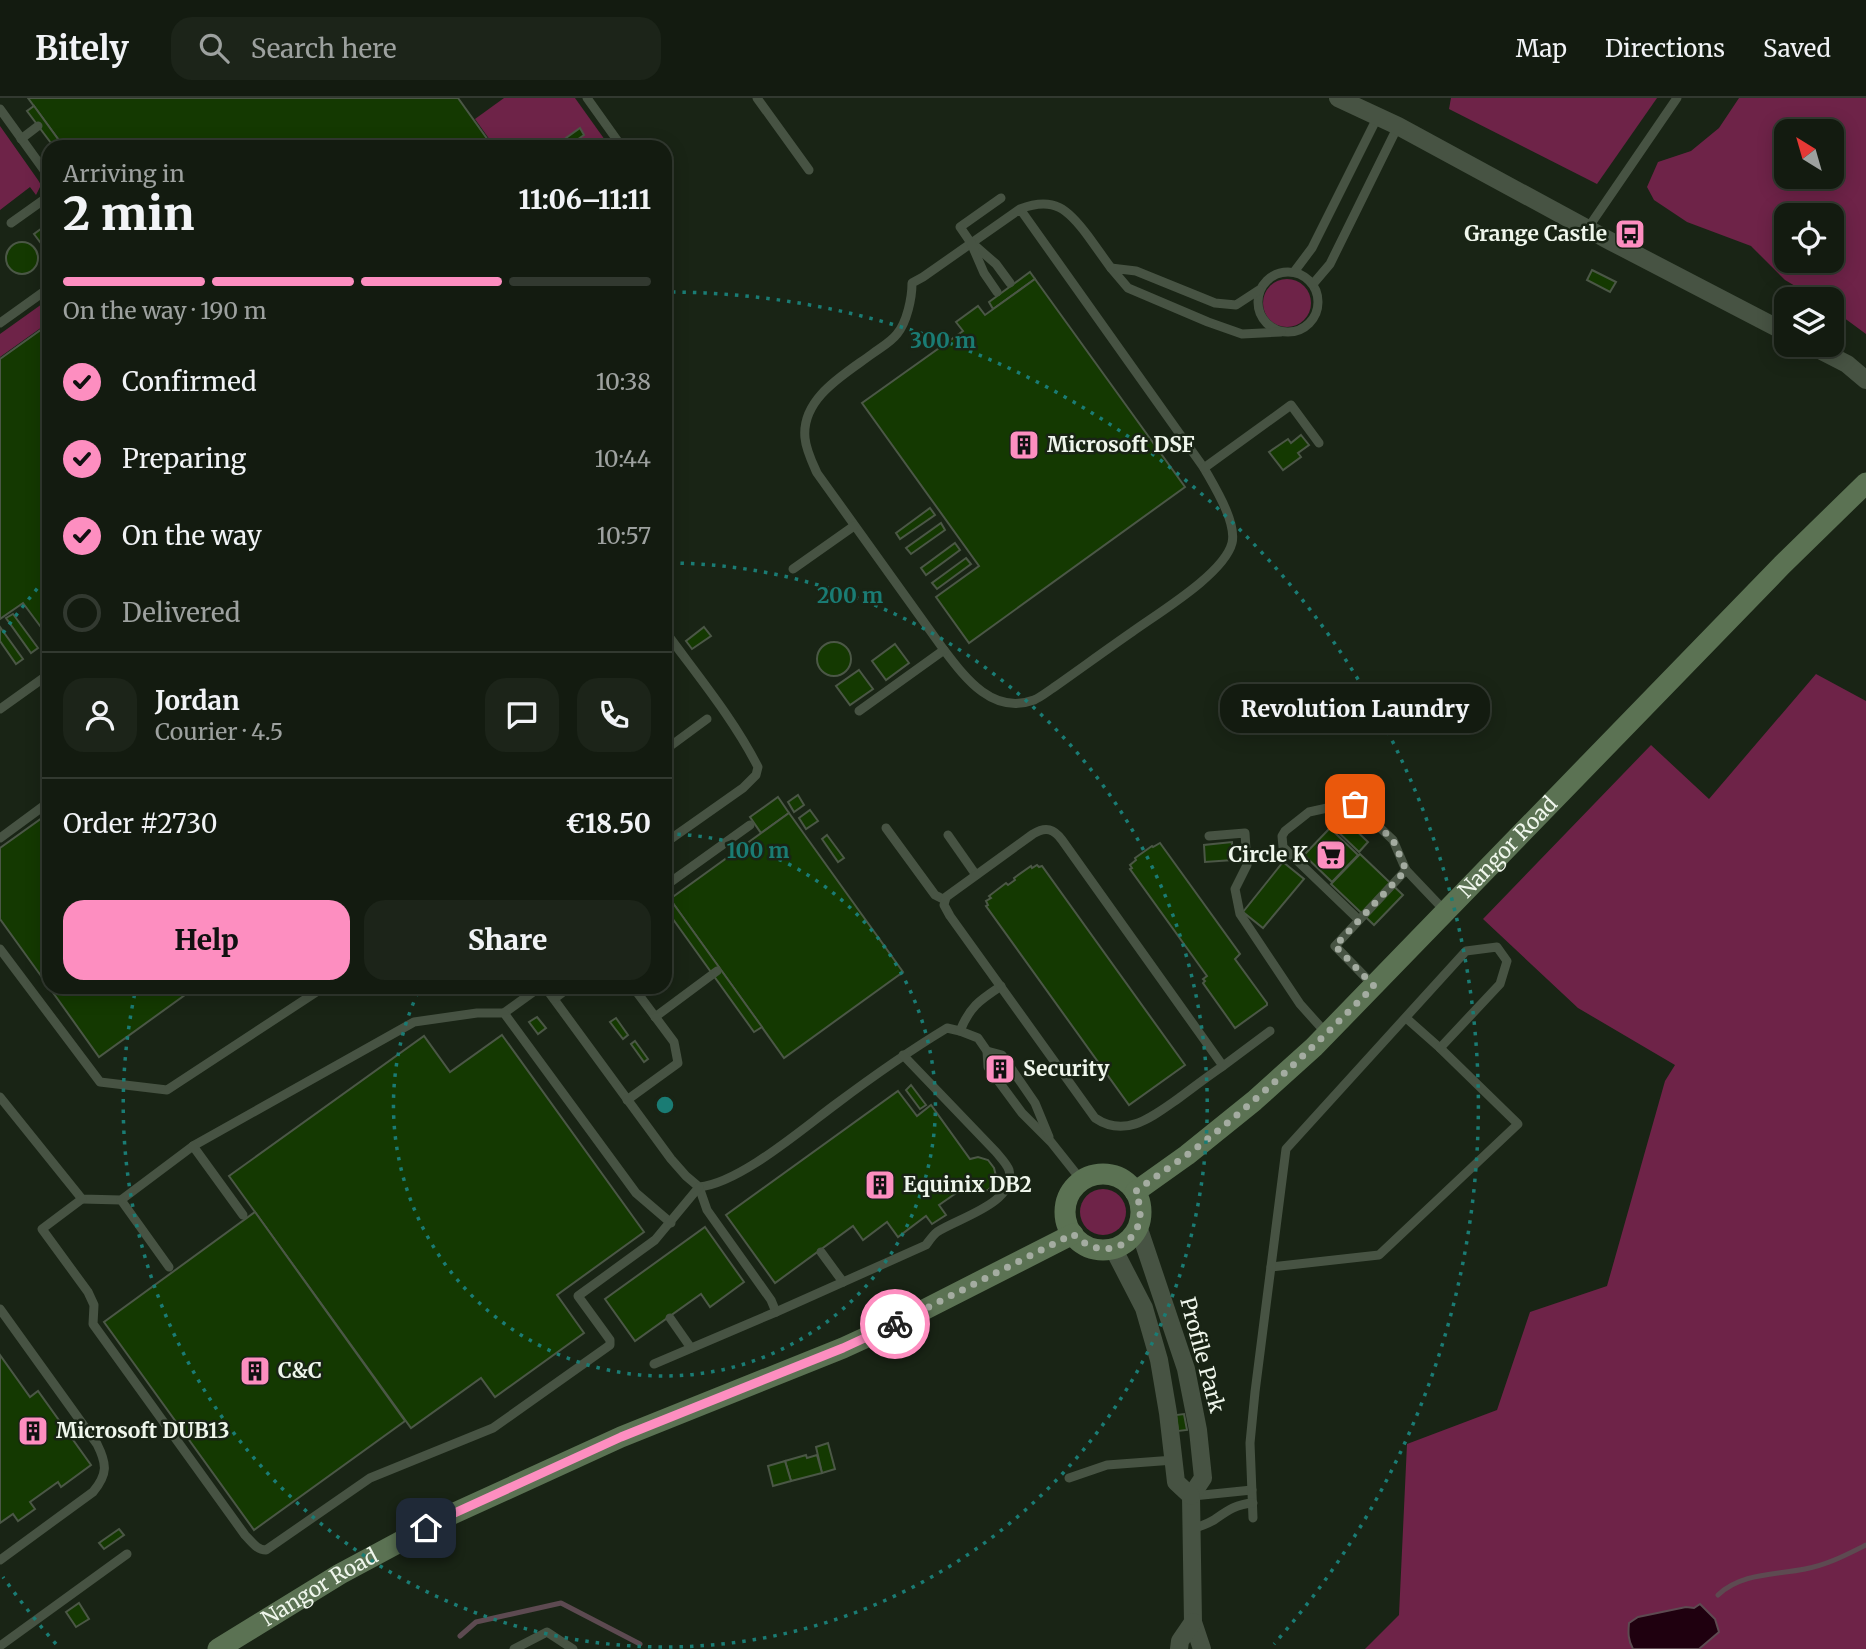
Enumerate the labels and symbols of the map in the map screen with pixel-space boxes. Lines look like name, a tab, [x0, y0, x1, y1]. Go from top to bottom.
north arrow	[1774, 119, 1844, 189]
bus stop icon: Grange Castle	[1613, 217, 1647, 251]
place label: Grange Castle	[1464, 220, 1607, 247]
text: 300 m	[910, 327, 976, 354]
building icon: Microsoft DSF	[1007, 428, 1041, 462]
place label: Microsoft DSF	[1047, 431, 1195, 458]
text: 200 m	[817, 582, 883, 609]
callout: Revolution Laundry	[1220, 685, 1490, 734]
pin	[1325, 774, 1385, 834]
street label: Nangor Road	[1452, 790, 1563, 903]
text: 100 m	[727, 837, 789, 864]
supermarket icon: Circle K	[1314, 838, 1348, 872]
place label: Circle K	[1228, 841, 1308, 868]
building icon: Security	[983, 1052, 1017, 1086]
place label: Security	[1023, 1055, 1110, 1082]
centre of rings	[653, 1093, 677, 1117]
building icon: Equinix DB2	[863, 1168, 897, 1202]
place label: Equinix DB2	[903, 1171, 1032, 1198]
courier	[860, 1289, 930, 1359]
street label: Profile Park	[1174, 1294, 1231, 1416]
building icon: C&C	[238, 1354, 272, 1388]
place label: C&C	[278, 1357, 322, 1384]
building icon: Microsoft DUB13	[16, 1414, 50, 1448]
place label: Microsoft DUB13	[56, 1417, 230, 1444]
pin	[396, 1498, 456, 1558]
street label: Nangor Road	[256, 1542, 383, 1632]

